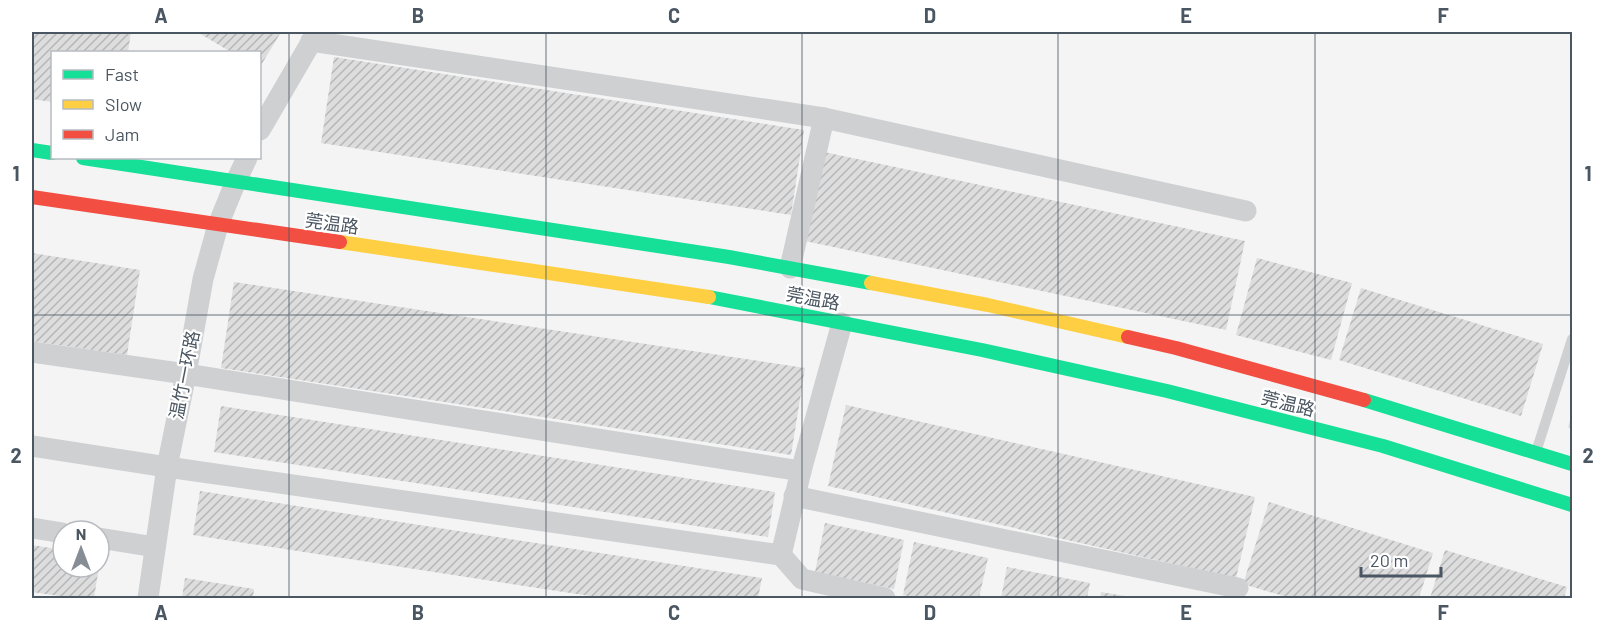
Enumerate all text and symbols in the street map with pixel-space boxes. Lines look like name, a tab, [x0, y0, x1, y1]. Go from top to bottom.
text: A	[154, 3, 168, 27]
text: B	[412, 3, 424, 27]
text: C	[668, 3, 680, 27]
text: D	[924, 3, 936, 27]
text: E	[1180, 3, 1192, 27]
text: F	[1437, 3, 1449, 27]
legend	[51, 51, 261, 159]
text: Fast	[105, 63, 139, 85]
text: Slow	[105, 93, 142, 115]
text: Jam	[105, 123, 139, 145]
text: 1	[12, 161, 20, 185]
text: 1	[1584, 161, 1592, 185]
street label: 莞温路	[304, 208, 360, 238]
street label: 莞温路	[785, 282, 842, 314]
street label: 温竹一环路	[165, 329, 203, 421]
street label: 莞温路	[1259, 386, 1317, 420]
text: 2	[10, 443, 22, 467]
text: 2	[1582, 443, 1594, 467]
north arrow	[51, 519, 111, 579]
text: N	[76, 524, 86, 543]
scale bar	[1361, 540, 1440, 578]
text: 20 m	[1370, 549, 1408, 571]
text: A	[154, 600, 168, 624]
text: B	[412, 600, 424, 624]
text: C	[668, 600, 680, 624]
text: D	[924, 600, 936, 624]
text: E	[1180, 600, 1192, 624]
text: F	[1437, 600, 1449, 624]

